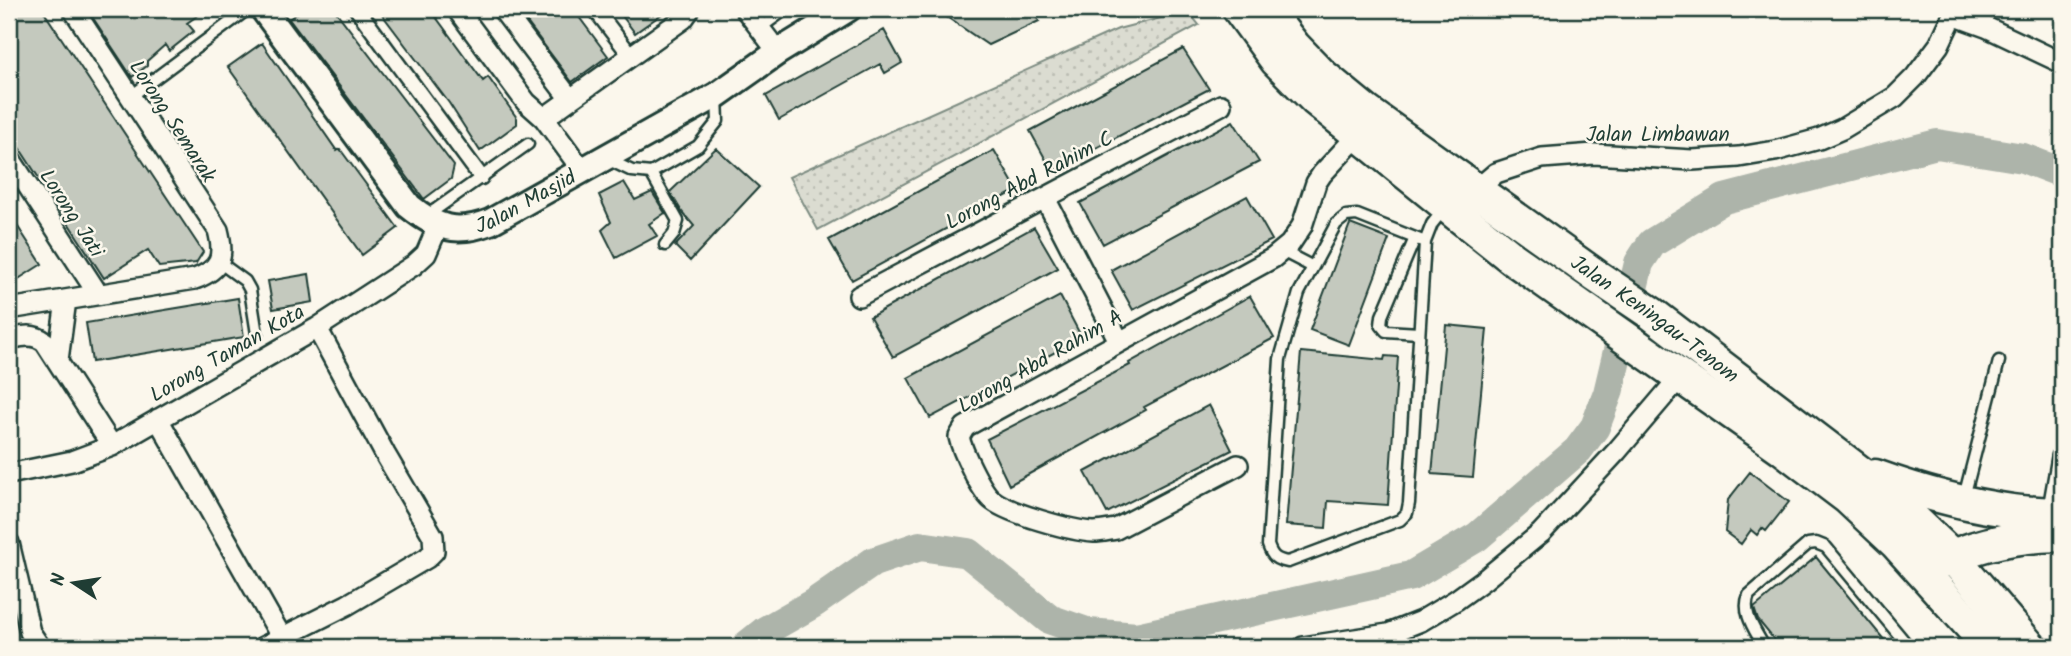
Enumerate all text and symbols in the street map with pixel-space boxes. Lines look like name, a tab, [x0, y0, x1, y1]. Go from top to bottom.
street label: Lorong Semarak	[120, 54, 224, 190]
street label: Jalan Limbawan	[1586, 119, 1730, 152]
street label: Lorong Abd Rahim C	[940, 123, 1119, 240]
street label: Jalan Masjid	[472, 162, 583, 244]
street label: Lorong Jati	[30, 163, 112, 266]
street label: Jalan Keningau-Tenom	[1563, 248, 1745, 392]
street label: Lorong Taman Kota	[144, 296, 311, 412]
street label: Lorong Abd Rahim A	[952, 302, 1130, 423]
north arrow	[38, 548, 108, 618]
text: N	[43, 571, 75, 589]

